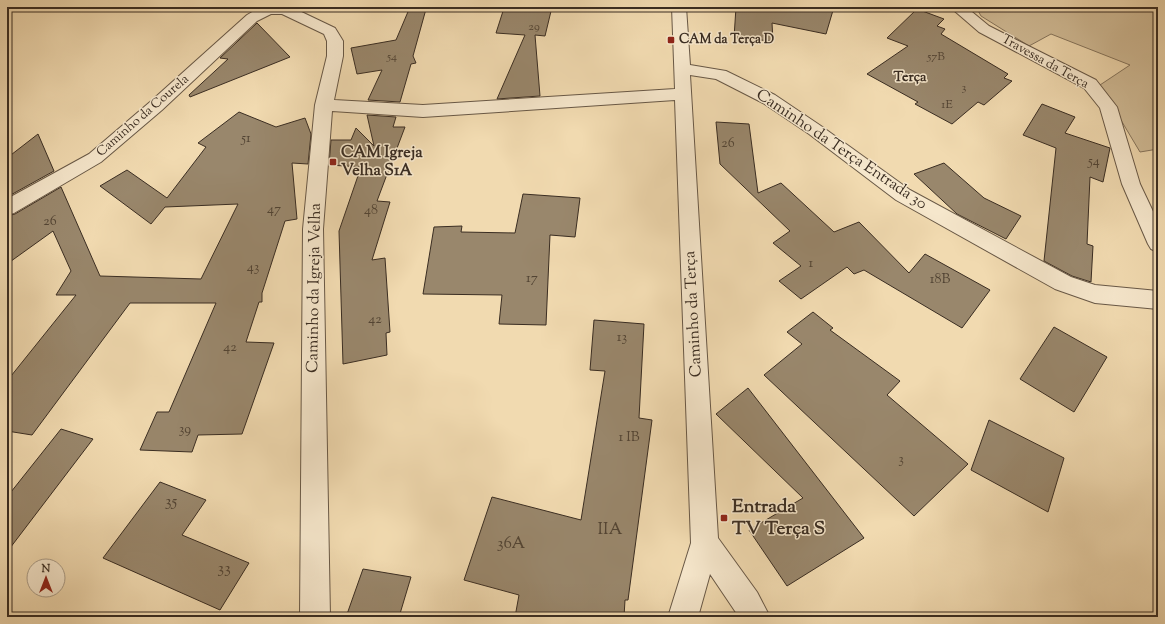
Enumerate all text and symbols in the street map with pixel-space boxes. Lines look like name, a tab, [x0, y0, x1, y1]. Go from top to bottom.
house number: 29	[528, 18, 540, 36]
place label: CAM da Terça D	[679, 31, 774, 49]
street label: Travessa da Terça	[998, 31, 1092, 93]
marker: CAM da Terça D	[666, 35, 676, 45]
house number: 54	[386, 48, 397, 66]
house number: 57B	[926, 48, 945, 66]
district label: Terça	[893, 68, 927, 88]
street label: Caminho da Courela	[93, 71, 193, 161]
house number: 3	[962, 79, 967, 97]
street label: Caminho da Terça Entrada 30	[751, 84, 931, 216]
house number: 1E	[941, 96, 953, 114]
house number: 51	[240, 129, 251, 149]
house number: 26	[721, 134, 735, 154]
place label: CAM Igreja Velha S1A	[341, 142, 423, 183]
house number: 54	[1087, 152, 1100, 172]
marker: CAM Igreja Velha S1A	[328, 157, 338, 167]
house number: 47	[267, 200, 281, 220]
house number: 48	[364, 201, 378, 221]
street label: Caminho da Igreja Velha	[302, 202, 328, 373]
house number: 26	[43, 212, 57, 232]
street label: Caminho da Terça	[679, 250, 709, 378]
house number: 1	[809, 254, 814, 274]
house number: 43	[247, 258, 260, 278]
house number: 17	[526, 269, 538, 289]
house number: 18B	[930, 270, 950, 290]
house number: 42	[368, 310, 382, 330]
house number: 13	[617, 328, 628, 348]
house number: 42	[223, 338, 237, 358]
house number: 39	[179, 420, 191, 440]
house number: 1 IB	[618, 428, 640, 448]
house number: 3	[898, 450, 904, 470]
house number: 35	[165, 490, 178, 514]
place label: Entrada TV Terça S	[732, 494, 825, 543]
marker: Entrada TV Terça S	[719, 513, 729, 523]
house number: IIA	[598, 518, 623, 542]
house number: 36A	[497, 532, 526, 556]
house number: 33	[217, 557, 231, 581]
north arrow	[26, 558, 66, 598]
text: N	[41, 561, 51, 577]

